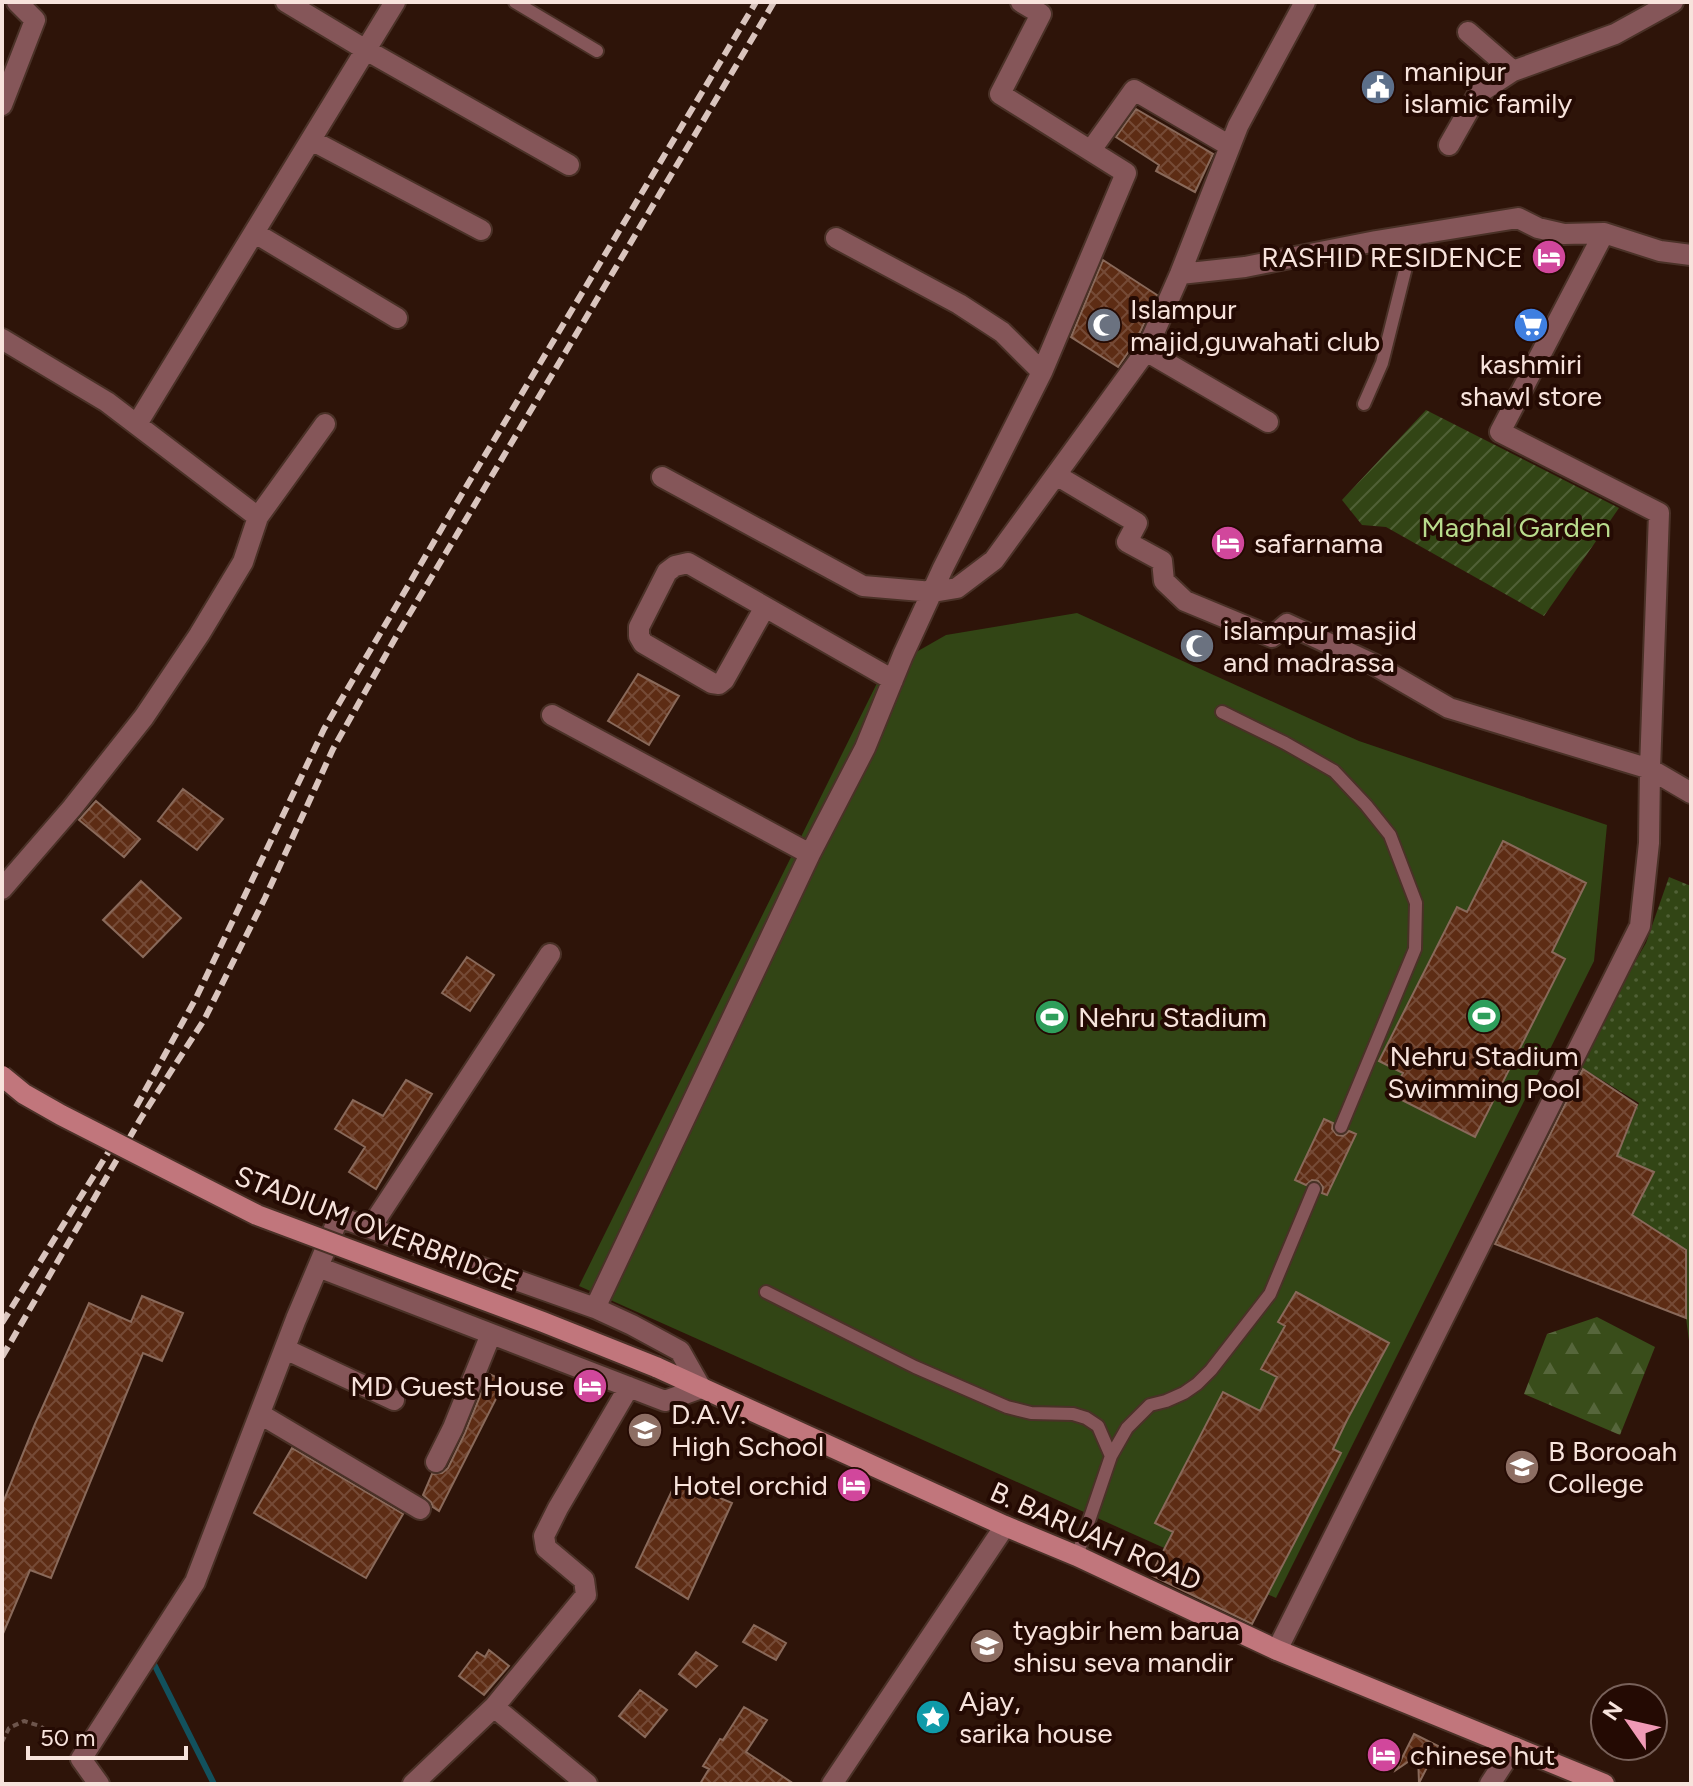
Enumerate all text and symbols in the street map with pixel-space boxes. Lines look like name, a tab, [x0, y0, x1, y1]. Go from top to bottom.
place label: manipur islamic family	[1404, 54, 1572, 120]
public building icon: manipur islamic family	[1359, 68, 1397, 106]
hotel icon: RASHID RESIDENCE	[1530, 238, 1568, 276]
place label: RASHID RESIDENCE	[1261, 240, 1523, 274]
place label: Islampur majid,guwahati club	[1130, 292, 1380, 358]
mosque icon: Islampur majid,guwahati club	[1085, 306, 1123, 344]
supermarket icon: kashmiri shawl store	[1512, 306, 1550, 344]
place label: kashmiri shawl store	[1460, 347, 1602, 413]
park label: Maghal Garden	[1421, 510, 1611, 544]
hotel icon: safarnama	[1209, 524, 1247, 562]
place label: safarnama	[1254, 526, 1383, 560]
place label: islampur masjid and madrassa	[1223, 613, 1417, 679]
mosque icon: islampur masjid and madrassa	[1178, 627, 1216, 665]
sports icon: Nehru Stadium Swimming Pool	[1465, 997, 1503, 1035]
sports icon: Nehru Stadium	[1033, 998, 1071, 1036]
place label: Nehru Stadium	[1078, 1000, 1267, 1034]
place label: Nehru Stadium Swimming Pool	[1387, 1039, 1581, 1105]
street label: STADIUM OVERBRIDGE	[230, 1158, 524, 1298]
hotel icon: MD Guest House	[571, 1367, 609, 1405]
place label: MD Guest House	[350, 1369, 564, 1403]
place label: D.A.V. High School	[671, 1397, 824, 1463]
school or university icon: D.A.V. High School	[626, 1411, 664, 1449]
place label: B Borooah College	[1548, 1434, 1677, 1500]
school or university icon: B Borooah College	[1503, 1448, 1541, 1486]
hotel icon: Hotel orchid	[835, 1466, 873, 1504]
place label: Hotel orchid	[672, 1468, 828, 1502]
street label: B. BARUAH ROAD	[985, 1474, 1207, 1598]
place label: tyagbir hem barua shisu seva mandir	[1013, 1613, 1240, 1679]
school or university icon: tyagbir hem barua shisu seva mandir	[968, 1627, 1006, 1665]
north arrow	[1589, 1682, 1669, 1762]
place label: Ajay, sarika house	[959, 1684, 1113, 1750]
text: N	[1597, 1696, 1629, 1726]
place icon: Ajay, sarika house	[914, 1698, 952, 1736]
scale bar	[28, 1710, 186, 1760]
text: 50 m	[40, 1723, 96, 1752]
hotel icon: chinese hut	[1365, 1736, 1403, 1774]
place label: chinese hut	[1410, 1738, 1555, 1772]

